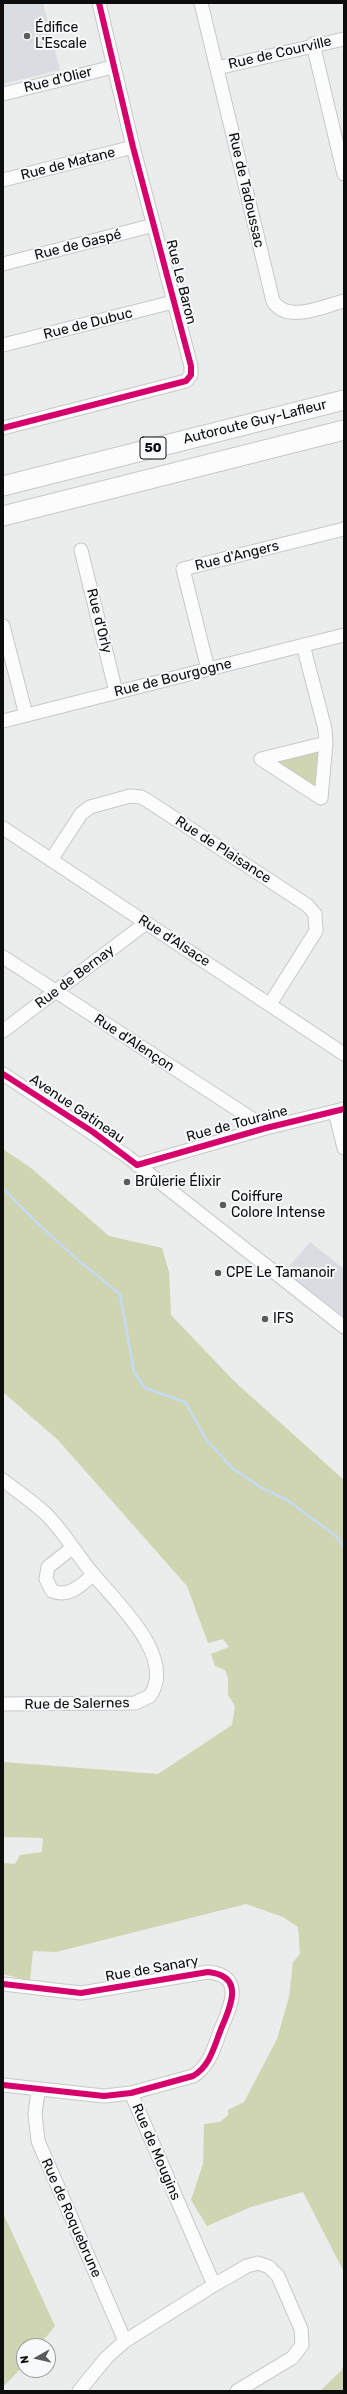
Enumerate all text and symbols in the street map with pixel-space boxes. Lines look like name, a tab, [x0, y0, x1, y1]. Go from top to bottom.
place label: Édifice L'Escale	[35, 20, 87, 52]
marker: Édifice L'Escale	[22, 31, 32, 41]
street label: Rue de Courville	[227, 33, 333, 73]
street label: Rue d'Olier	[22, 63, 94, 97]
street label: Rue de Tadoussac	[225, 131, 267, 249]
street label: Rue de Matane	[19, 144, 117, 184]
street label: Rue de Gaspé	[33, 226, 123, 264]
street label: Rue Le Baron	[162, 238, 200, 326]
street label: Rue de Dubuc	[42, 305, 134, 343]
street label: Autoroute Guy-Lafleur	[182, 396, 328, 448]
road number: 50	[140, 437, 166, 459]
street label: Rue d'Angers	[193, 537, 281, 575]
street label: Rue d'Orly	[83, 587, 115, 655]
street label: Rue de Bourgogne	[112, 655, 234, 701]
street label: Rue de Plaisance	[172, 813, 274, 887]
street label: Rue d'Alsace	[135, 911, 213, 971]
street label: Rue de Bernay	[32, 942, 118, 1012]
street label: Rue d'Alençon	[91, 1011, 177, 1075]
street label: Avenue Gatineau	[26, 1071, 128, 1147]
street label: Rue de Touraine	[184, 1102, 290, 1146]
place label: Brûlerie Élixir	[135, 1174, 221, 1190]
marker: Brûlerie Élixir	[122, 1177, 132, 1187]
place label: Coiffure Colore Intense	[231, 1189, 325, 1222]
marker: Coiffure Colore Intense	[218, 1200, 228, 1210]
place label: CPE Le Tamanoir	[226, 1265, 335, 1281]
marker: CPE Le Tamanoir	[213, 1268, 223, 1278]
place label: IFS	[273, 1311, 294, 1327]
marker: IFS	[260, 1314, 270, 1324]
street label: Rue de Salernes	[24, 1695, 130, 1713]
street label: Rue de Sanary	[104, 1953, 200, 1985]
street label: Rue de Mougins	[128, 2101, 184, 2203]
street label: Rue de Roquebrune	[37, 2156, 105, 2280]
north arrow	[16, 2338, 56, 2378]
text: N	[18, 2355, 32, 2364]

